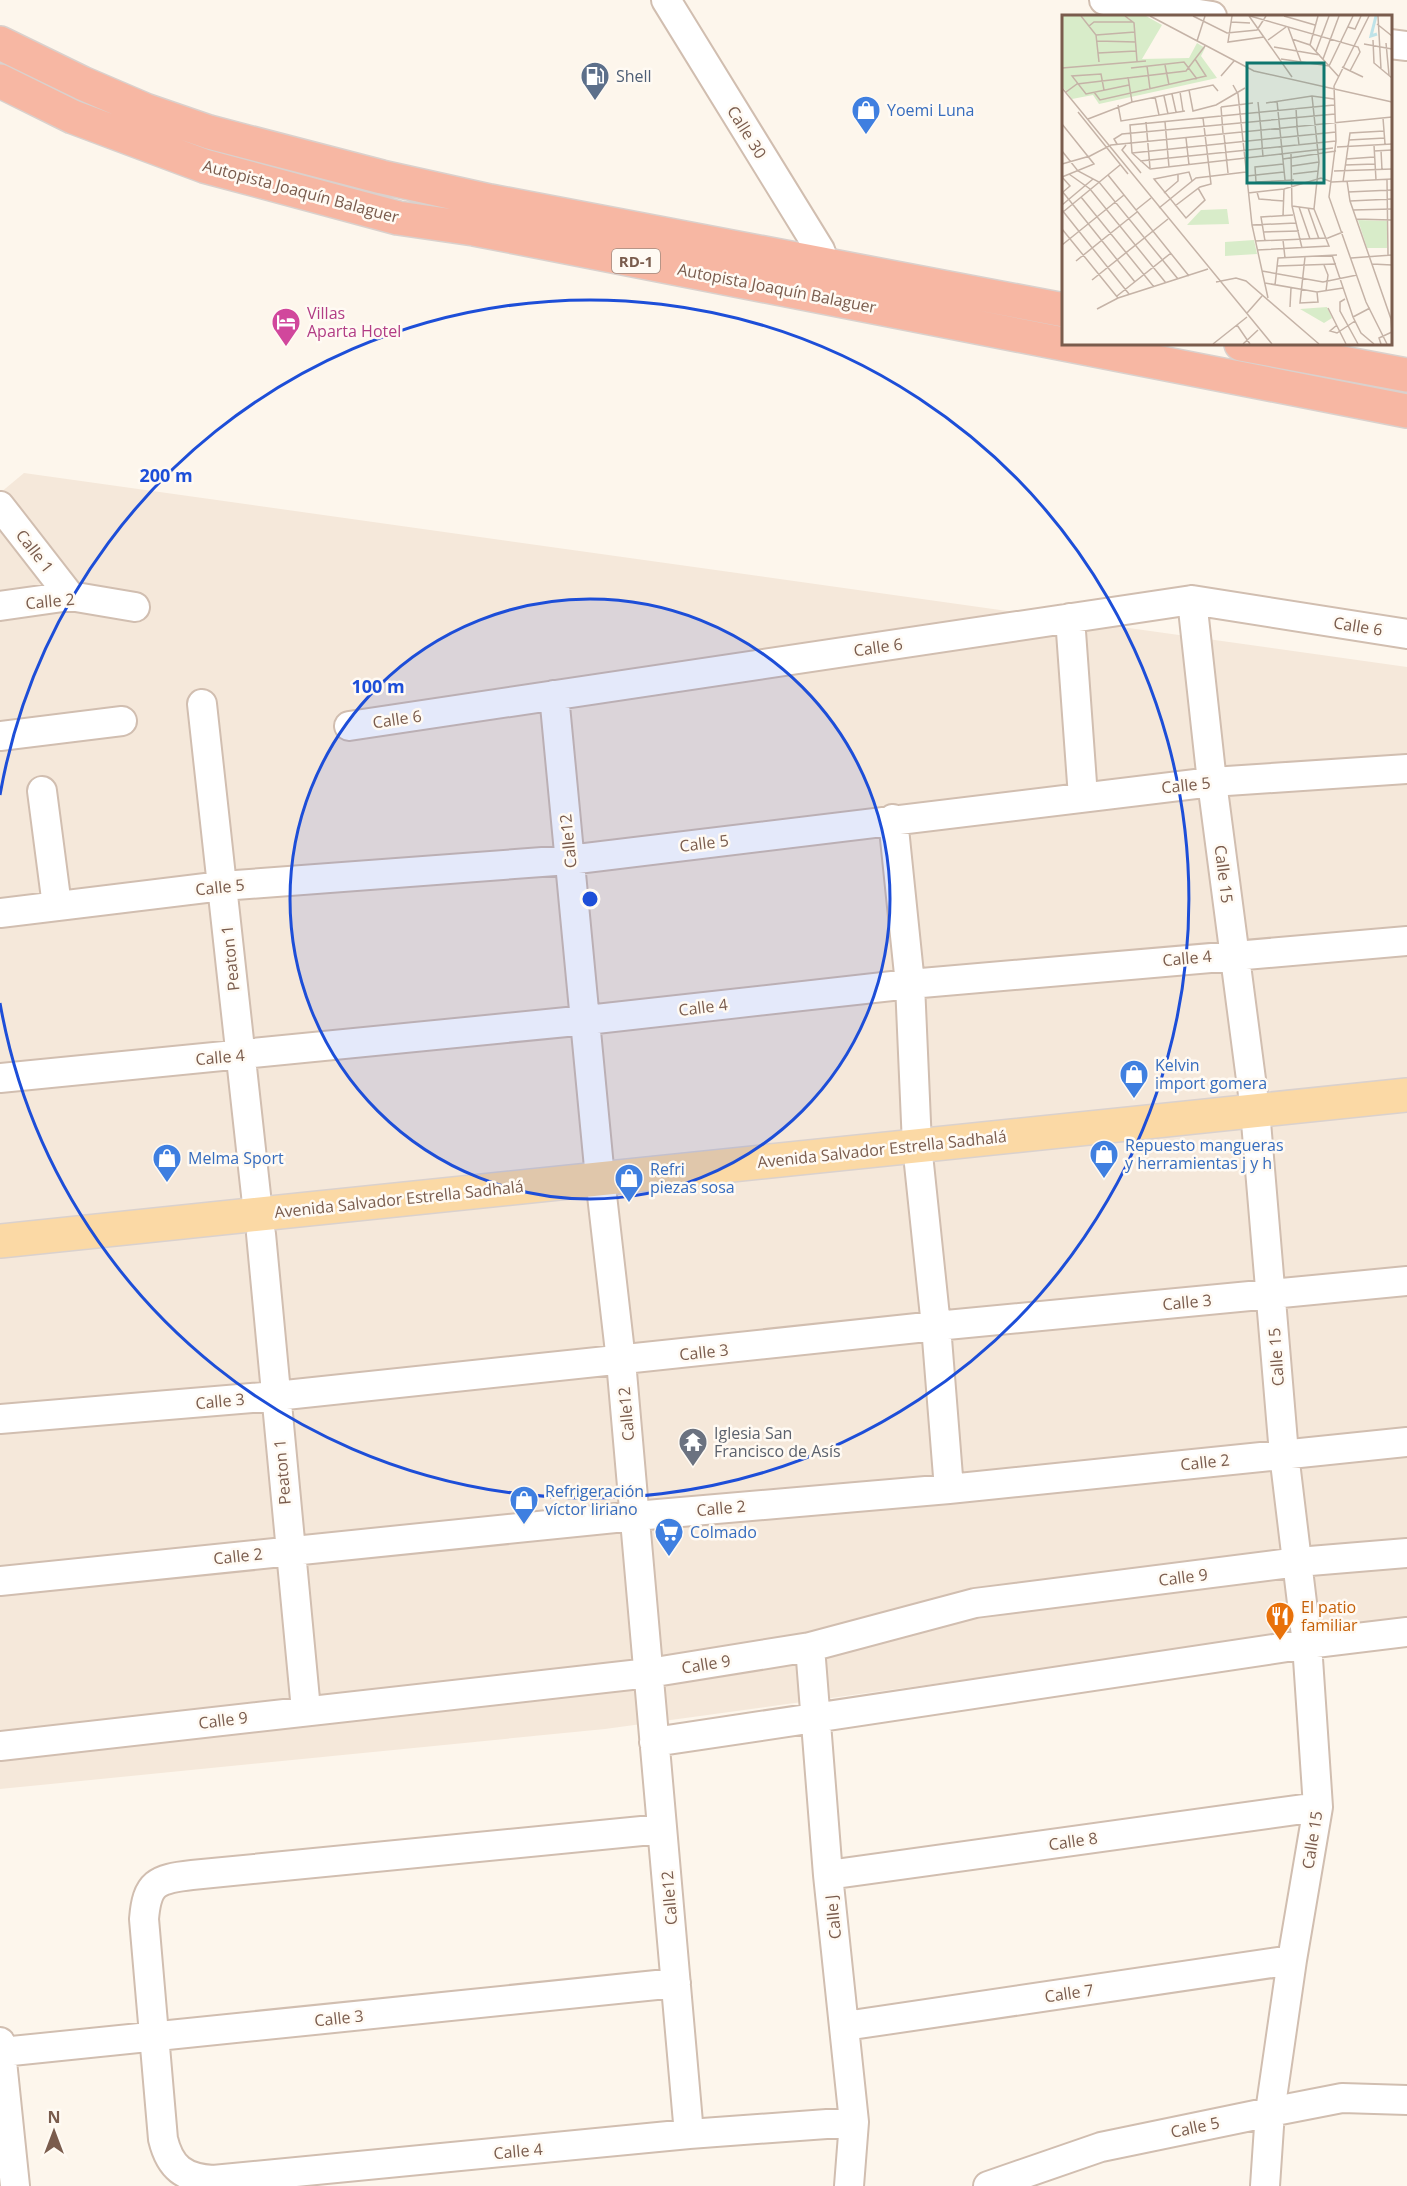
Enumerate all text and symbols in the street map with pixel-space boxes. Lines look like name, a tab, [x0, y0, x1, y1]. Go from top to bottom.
inset map	[1062, 15, 1392, 345]
fuel station icon: Shell	[579, 60, 611, 102]
place label: Shell	[616, 65, 652, 87]
shop icon: Yoemi Luna	[850, 94, 882, 136]
place label: Yoemi Luna	[887, 99, 974, 121]
street label: Calle 30	[722, 101, 772, 163]
street label: Autopista Joaquín Balaguer	[201, 154, 402, 228]
road number: RD-1	[612, 249, 660, 273]
street label: Autopista Joaquín Balaguer	[676, 258, 879, 318]
place label: Villas Aparta Hotel	[307, 302, 401, 342]
hotel icon: Villas Aparta Hotel	[270, 306, 302, 348]
text: 200 m	[139, 463, 193, 487]
street label: Calle 1	[11, 525, 59, 577]
street label: Calle 2	[24, 588, 76, 614]
street label: Calle 6	[1332, 611, 1384, 641]
street label: Calle 6	[852, 633, 904, 661]
text: 100 m	[351, 674, 405, 698]
street label: Calle 6	[371, 705, 423, 733]
street label: Calle 5	[1160, 771, 1212, 799]
street label: Calle12	[554, 813, 582, 869]
street label: Calle 5	[678, 829, 730, 857]
street label: Calle 15	[1210, 844, 1238, 904]
street label: Calle 5	[194, 873, 246, 901]
centre of rings	[580, 889, 600, 909]
street label: Peaton 1	[216, 924, 244, 992]
street label: Calle 4	[1161, 945, 1213, 971]
street label: Calle 4	[677, 993, 729, 1021]
street label: Calle 4	[194, 1044, 246, 1070]
place label: Kelvin import gomera	[1155, 1054, 1267, 1094]
shop icon: Kelvin import gomera	[1118, 1058, 1150, 1100]
street label: Avenida Salvador Estrella Sadhalá	[756, 1125, 1008, 1173]
place label: Repuesto mangueras y herramientas j y h	[1125, 1134, 1284, 1174]
shop icon: Repuesto mangueras y herramientas j y h	[1088, 1138, 1120, 1180]
shop icon: Melma Sport	[151, 1142, 183, 1184]
place label: Melma Sport	[188, 1147, 284, 1169]
place label: Refri piezas sosa	[650, 1158, 735, 1198]
shop icon: Refri piezas sosa	[613, 1162, 645, 1204]
street label: Avenida Salvador Estrella Sadhalá	[273, 1175, 525, 1223]
street label: Calle 3	[1161, 1289, 1213, 1315]
street label: Calle 15	[1263, 1327, 1289, 1387]
street label: Calle 3	[678, 1338, 730, 1366]
street label: Calle12	[613, 1386, 639, 1442]
street label: Calle 3	[194, 1388, 246, 1414]
place label: Iglesia San Francisco de Asís	[714, 1422, 841, 1462]
temple icon: Iglesia San Francisco de Asís	[677, 1426, 709, 1468]
street label: Peaton 1	[268, 1438, 296, 1506]
street label: Calle 2	[1179, 1448, 1231, 1476]
place label: Refrigeración víctor liriano	[545, 1480, 644, 1520]
shop icon: Refrigeración víctor liriano	[508, 1484, 540, 1526]
street label: Calle 2	[695, 1495, 747, 1521]
supermarket icon: Colmado	[653, 1516, 685, 1558]
place label: Colmado	[690, 1521, 757, 1543]
street label: Calle 2	[212, 1542, 264, 1570]
street label: Calle 9	[1157, 1563, 1209, 1591]
place label: El patio familiar	[1301, 1596, 1358, 1636]
restaurant icon: El patio familiar	[1264, 1600, 1296, 1642]
street label: Calle 9	[680, 1649, 732, 1679]
street label: Calle 9	[197, 1706, 249, 1734]
street label: Calle 15	[1297, 1809, 1327, 1871]
street label: Calle 8	[1047, 1827, 1099, 1855]
street label: Calle12	[656, 1870, 682, 1926]
street label: Calle J	[820, 1894, 846, 1940]
street label: Calle 7	[1043, 1979, 1095, 2007]
street label: Calle 3	[313, 2004, 365, 2032]
north arrow	[24, 2102, 84, 2162]
text: N	[47, 2106, 61, 2128]
street label: Calle 5	[1169, 2111, 1221, 2143]
street label: Calle 4	[492, 2138, 544, 2164]

